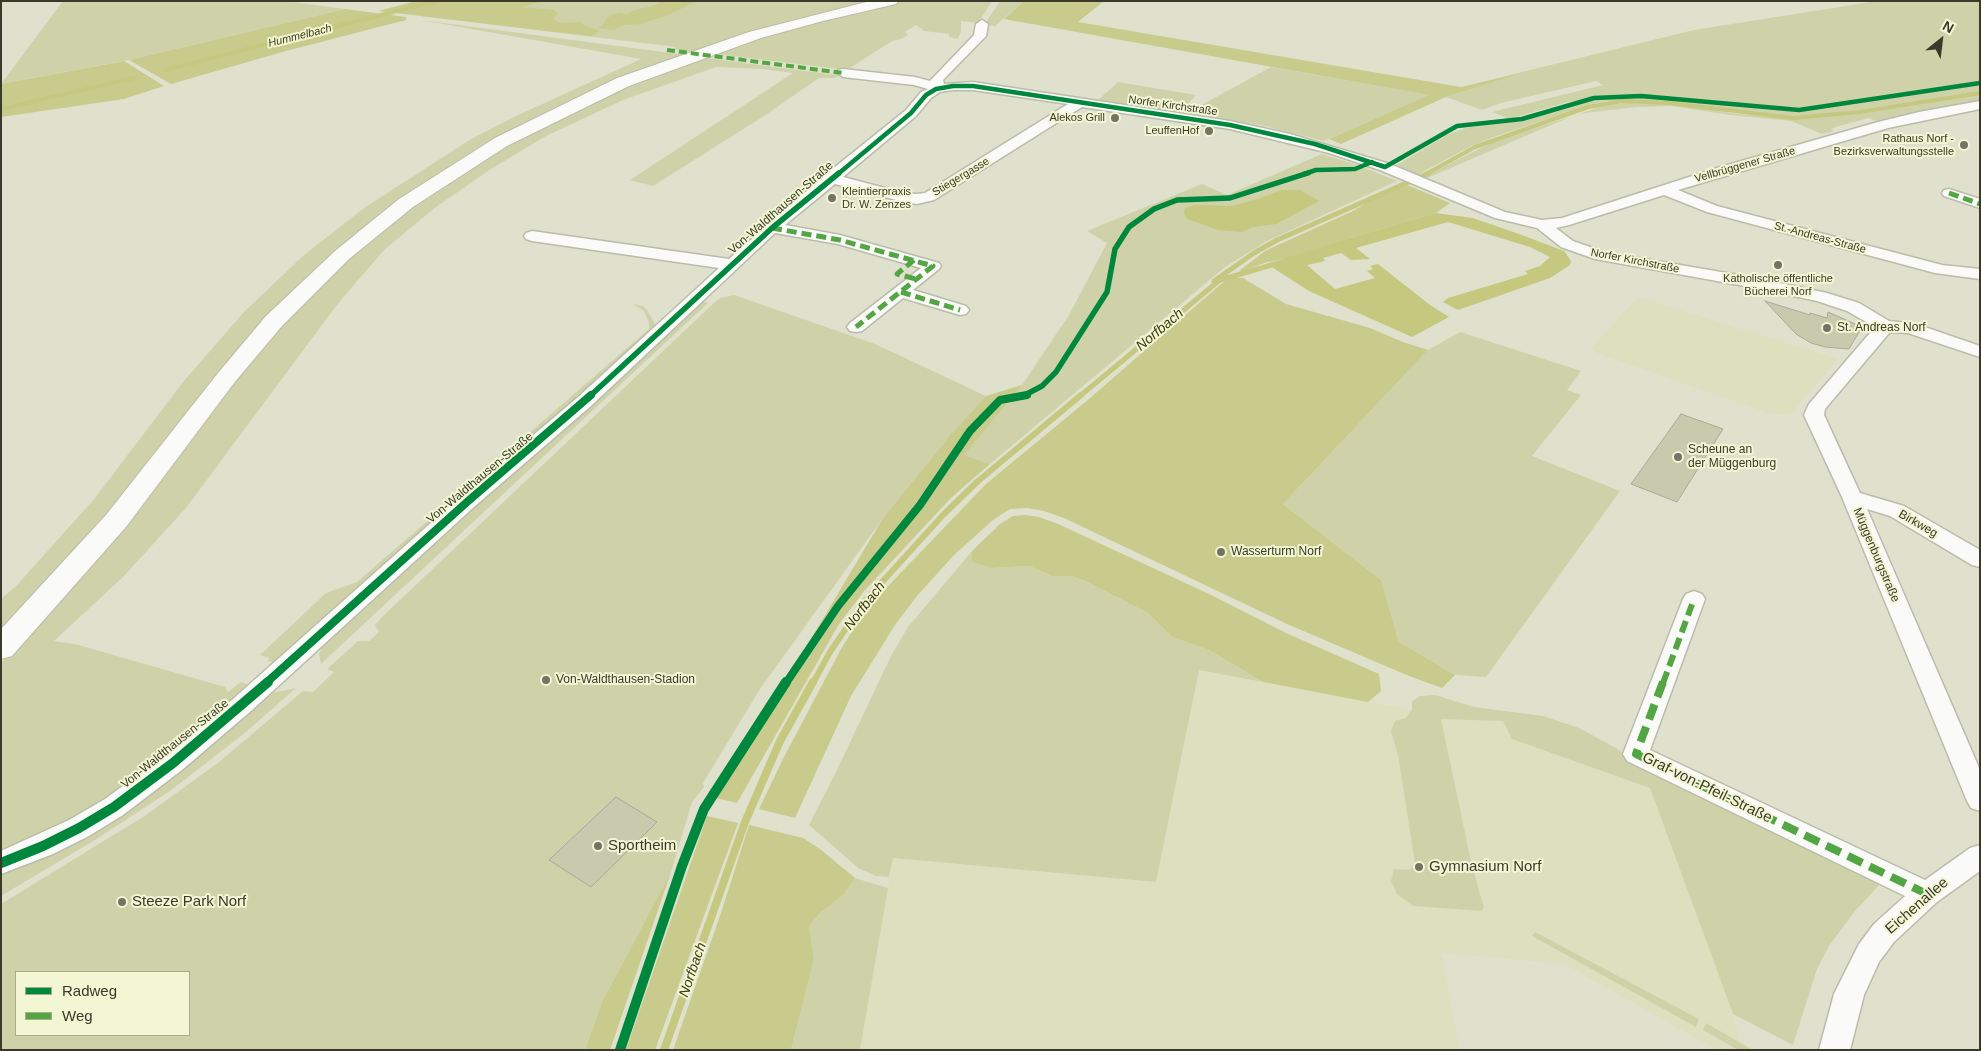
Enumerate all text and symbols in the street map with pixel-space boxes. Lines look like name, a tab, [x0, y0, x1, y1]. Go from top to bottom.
north arrow	[1916, 15, 1966, 65]
text: N	[1940, 17, 1957, 36]
water label: Hummelbach	[267, 22, 333, 50]
street label: Norfer Kirchstraße	[1128, 93, 1218, 119]
place label: Alekos Grill	[1049, 111, 1105, 125]
marker: Alekos Grill	[1109, 112, 1121, 124]
place label: LeuffenHof	[1145, 124, 1199, 138]
marker: LeuffenHof	[1203, 125, 1215, 137]
place label: Rathaus Norf - Bezirksverwaltungsstelle	[1834, 132, 1954, 158]
marker: Rathaus Norf - Bezirksverwaltungsstelle	[1958, 139, 1970, 151]
street label: Vellbrüggener Straße	[1693, 144, 1797, 186]
street label: Stiegergasse	[930, 155, 992, 199]
street label: Von-Waldthausen-Straße	[726, 159, 836, 257]
place label: Kleintierpraxis Dr. W. Zenzes	[842, 185, 911, 211]
marker: Kleintierpraxis Dr. W. Zenzes	[826, 192, 838, 204]
street label: St.-Andreas-Straße	[1773, 219, 1867, 257]
street label: Norfer Kirchstraße	[1590, 246, 1680, 276]
marker: Katholische öffentliche Bücherei Norf	[1772, 259, 1784, 271]
place label: Katholische öffentliche Bücherei Norf	[1723, 272, 1833, 298]
water label: Norfbach	[1133, 305, 1187, 355]
place label: St. Andreas Norf	[1837, 321, 1926, 335]
marker: St. Andreas Norf	[1821, 322, 1833, 334]
street label: Von-Waldthausen-Straße	[424, 429, 536, 527]
place label: Scheune an der Müggenburg	[1688, 443, 1776, 471]
marker: Scheune an der Müggenburg	[1672, 451, 1684, 463]
street label: Müggenburgstraße	[1850, 506, 1902, 604]
street label: Birkweg	[1896, 507, 1940, 541]
place label: Wasserturm Norf	[1231, 545, 1321, 559]
marker: Wasserturm Norf	[1215, 546, 1227, 558]
water label: Norfbach	[841, 578, 889, 634]
place label: Von-Waldthausen-Stadion	[556, 673, 695, 687]
marker: Von-Waldthausen-Stadion	[540, 674, 552, 686]
street label: Von-Waldthausen-Straße	[118, 696, 232, 792]
street label: Graf-von-Pfeil-Straße	[1639, 749, 1775, 827]
place label: Sportheim	[608, 837, 676, 855]
marker: Sportheim	[592, 840, 604, 852]
place label: Gymnasium Norf	[1429, 858, 1542, 876]
marker: Gymnasium Norf	[1413, 861, 1425, 873]
street label: Eichenallee	[1882, 874, 1952, 938]
place label: Steeze Park Norf	[132, 893, 246, 911]
marker: Steeze Park Norf	[116, 896, 128, 908]
water label: Norfbach	[676, 940, 710, 1000]
legend	[15, 971, 190, 1036]
text: Radweg	[62, 982, 117, 999]
text: Weg	[62, 1007, 93, 1024]

